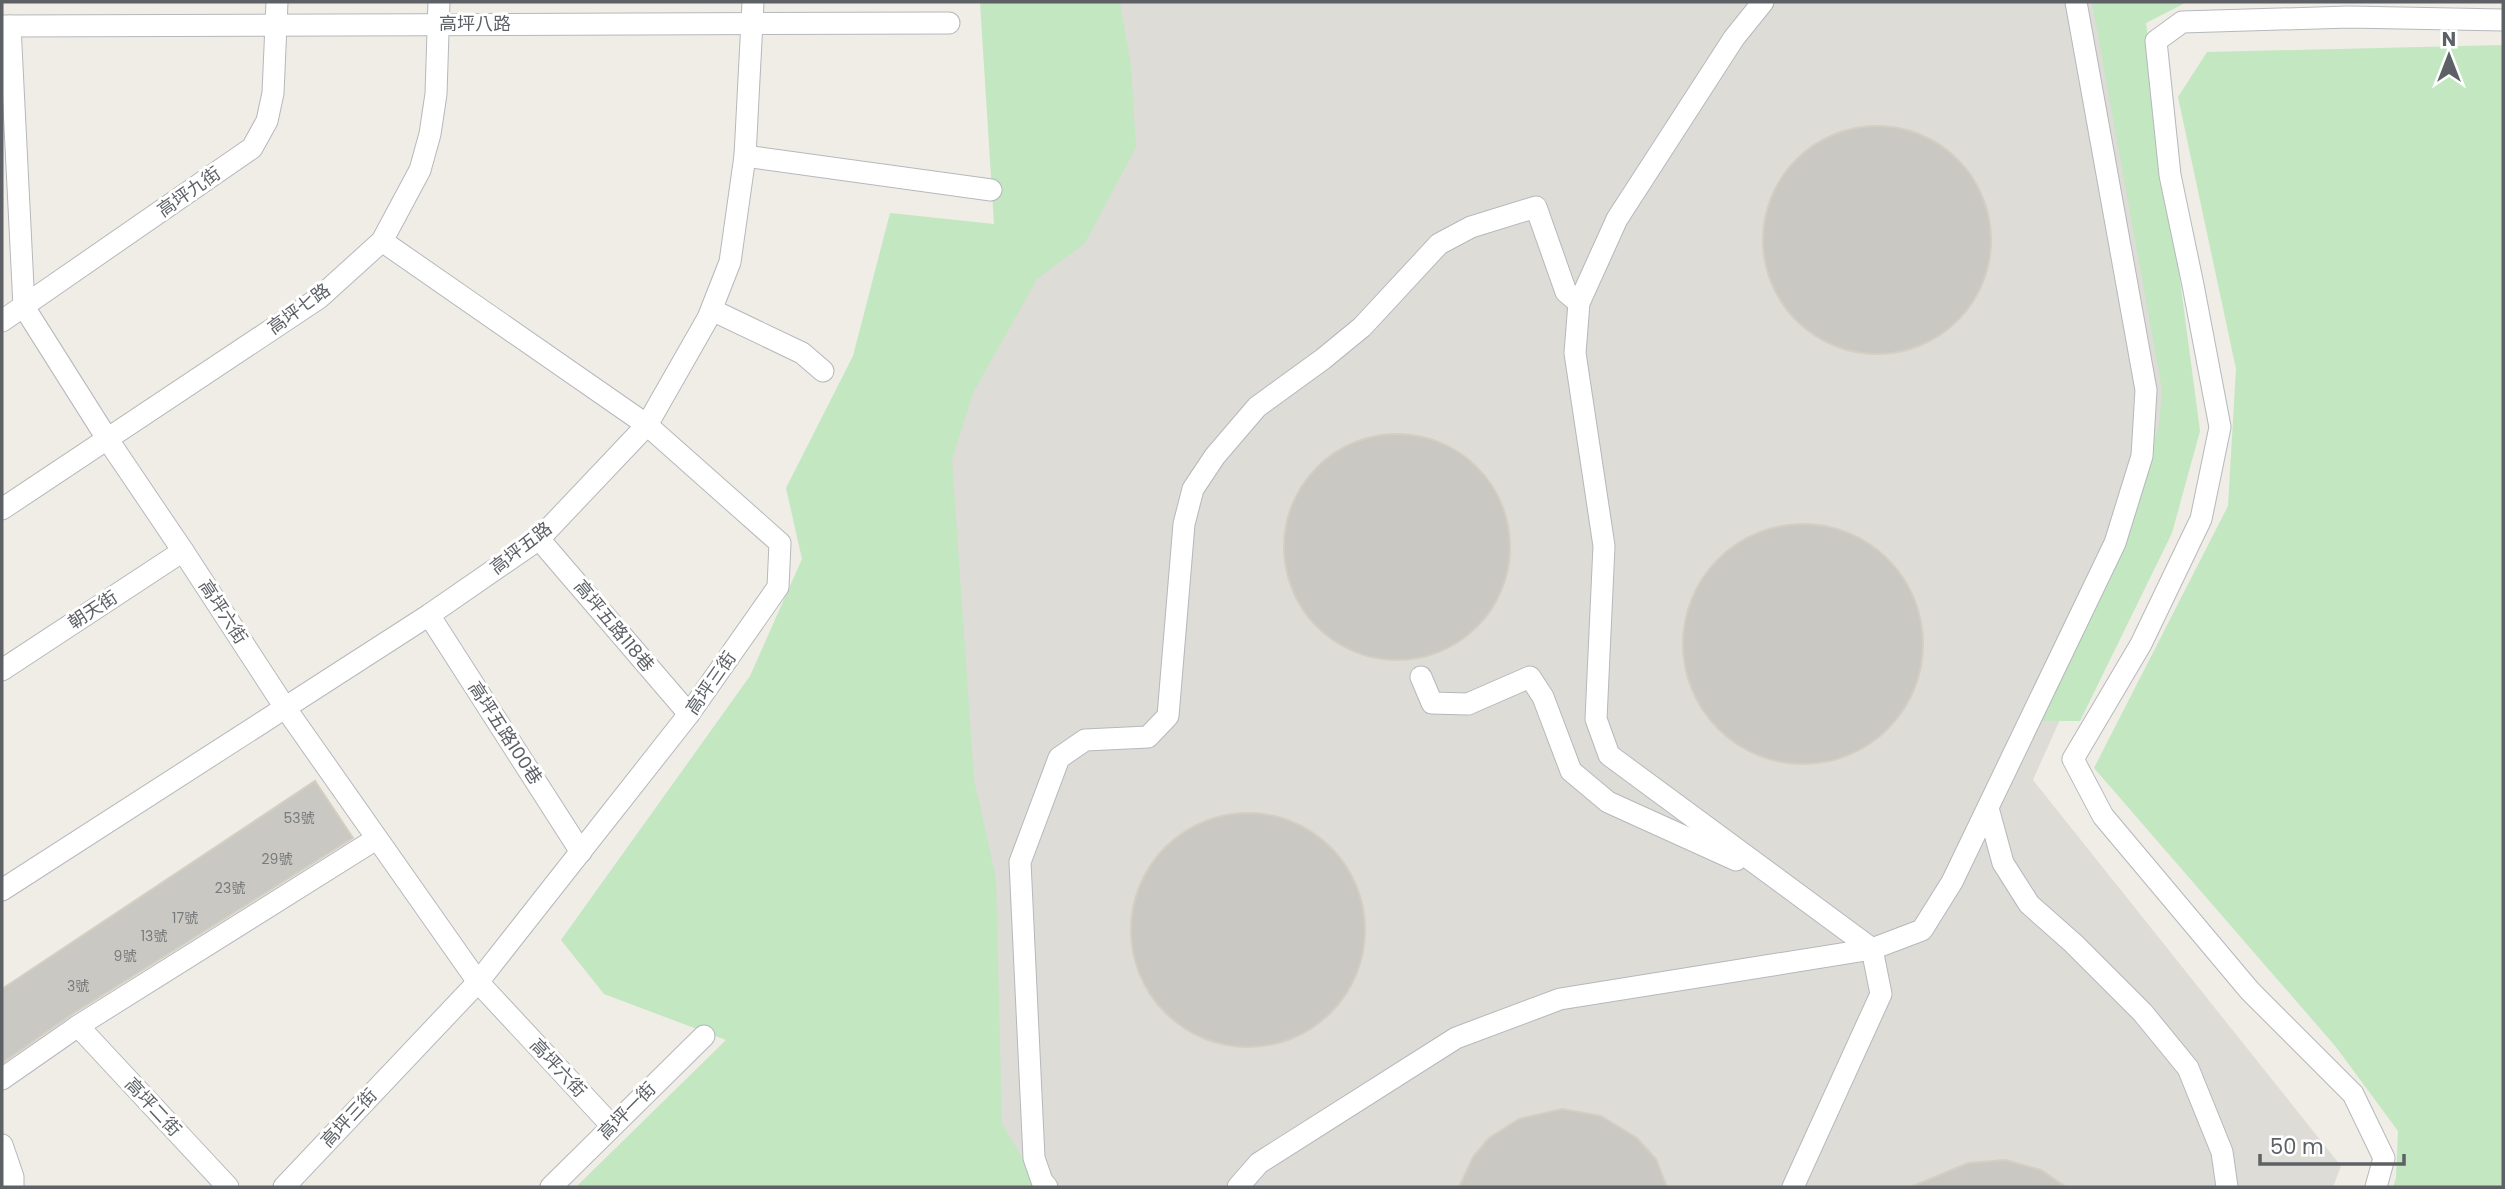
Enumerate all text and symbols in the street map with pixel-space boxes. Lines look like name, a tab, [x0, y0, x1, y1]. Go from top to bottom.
street label: 高坪八路	[439, 11, 511, 36]
north arrow	[2414, 21, 2484, 91]
text: N	[2442, 26, 2456, 53]
street label: 高坪九街	[152, 161, 225, 222]
street label: 高坪七路	[262, 277, 335, 340]
street label: 高坪五路	[485, 516, 557, 580]
street label: 高坪五路118巷	[569, 574, 660, 677]
street label: 高坪六街	[193, 575, 254, 649]
street label: 朝天街	[63, 584, 122, 635]
street label: 高坪三街	[680, 646, 741, 719]
street label: 高坪五路100巷	[463, 676, 548, 789]
house number: 53號	[283, 808, 315, 828]
house number: 29號	[262, 849, 292, 869]
house number: 23號	[215, 878, 245, 898]
house number: 17號	[172, 908, 198, 928]
house number: 13號	[141, 926, 167, 946]
house number: 9號	[114, 946, 136, 966]
house number: 3號	[67, 976, 89, 996]
street label: 高坪六街	[525, 1033, 592, 1103]
street label: 高坪二街	[120, 1072, 187, 1142]
street label: 高坪一街	[592, 1076, 661, 1145]
street label: 高坪三街	[315, 1083, 382, 1153]
scale bar	[2260, 1122, 2404, 1166]
text: 50 m	[2270, 1132, 2324, 1161]

